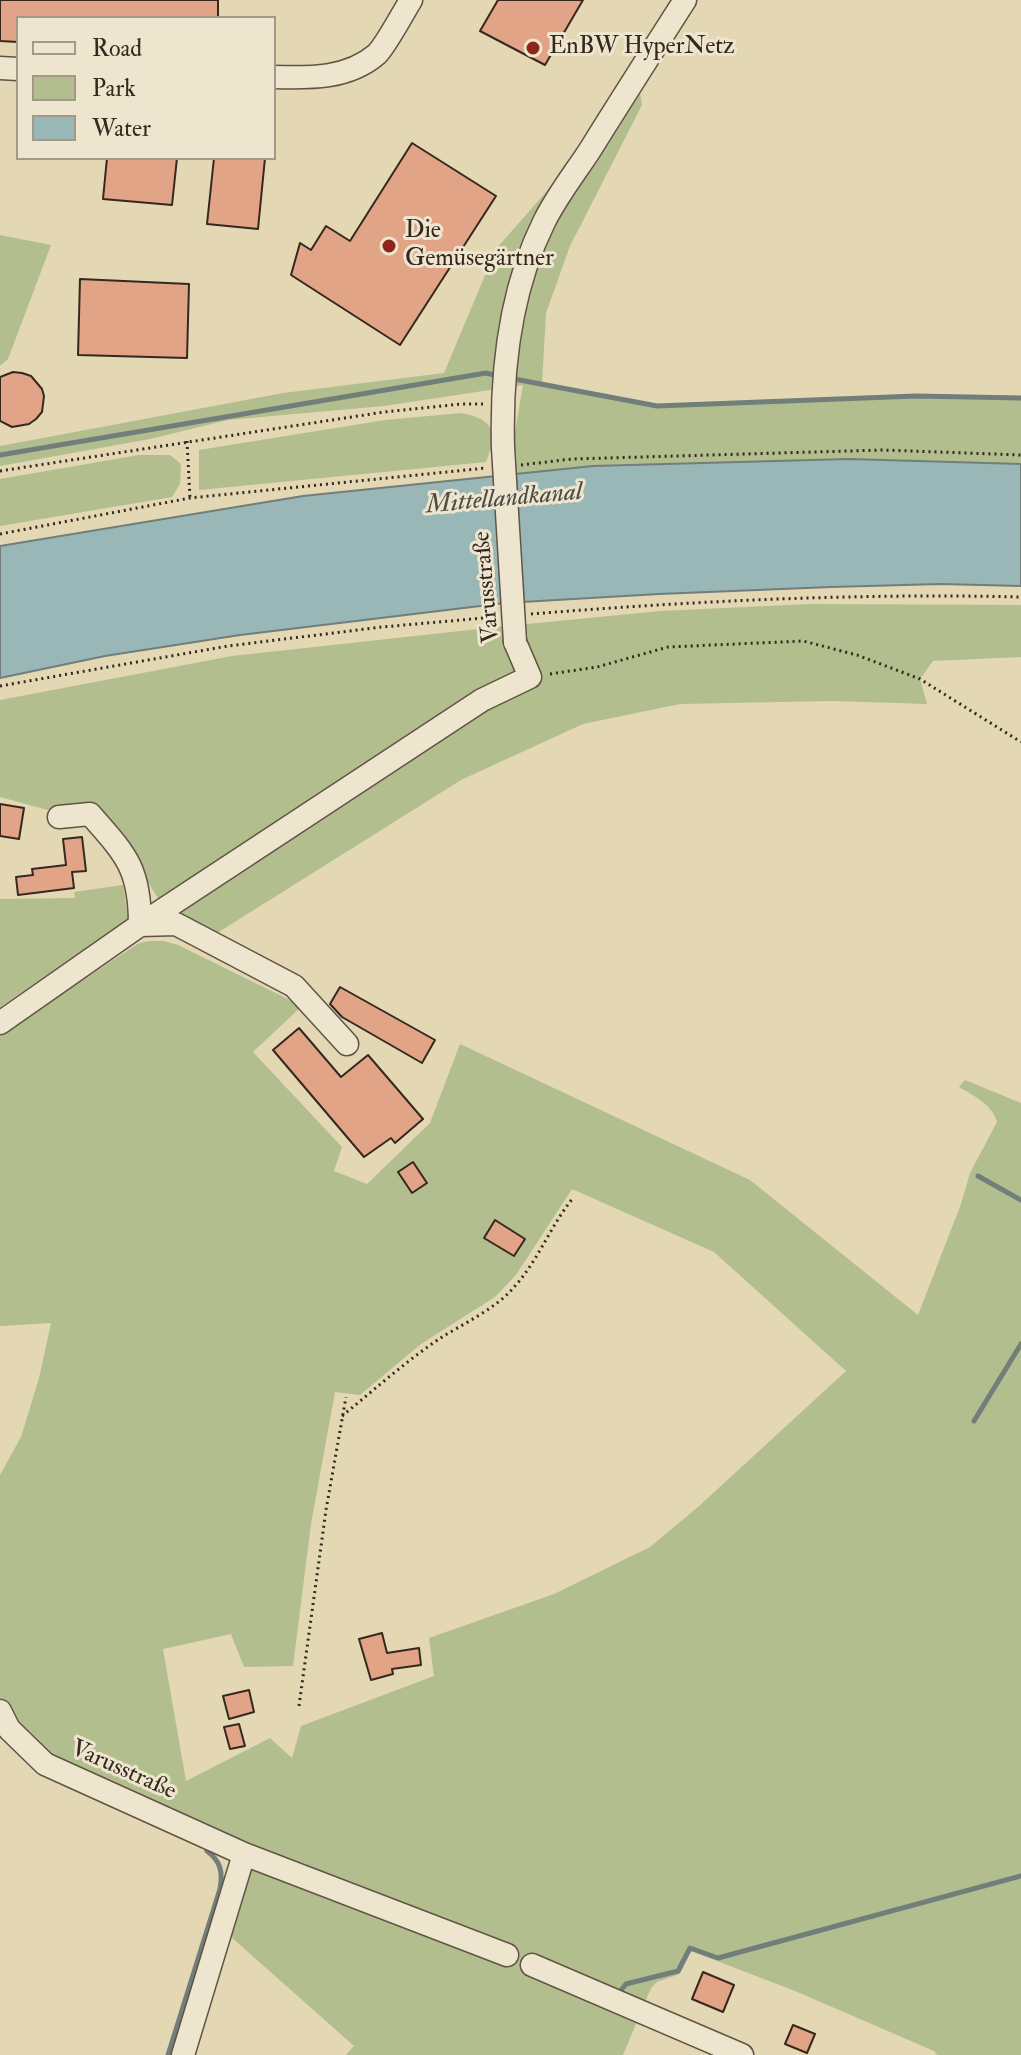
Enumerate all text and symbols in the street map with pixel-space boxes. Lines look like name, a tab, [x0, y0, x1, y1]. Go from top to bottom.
legend	[16, 16, 276, 160]
text: Road	[92, 33, 142, 64]
place label: EnBW HyperNetz	[549, 34, 735, 62]
marker: EnBW HyperNetz	[524, 39, 542, 57]
text: Park	[92, 73, 136, 104]
text: Water	[92, 113, 151, 144]
place label: Die Gemüsegärtner	[405, 218, 554, 274]
marker: Die Gemüsegärtner	[380, 237, 398, 255]
water label: Mittellandkanal	[425, 478, 583, 522]
street label: Varusstraße	[469, 530, 507, 644]
street label: Varusstraße	[66, 1735, 180, 1807]

